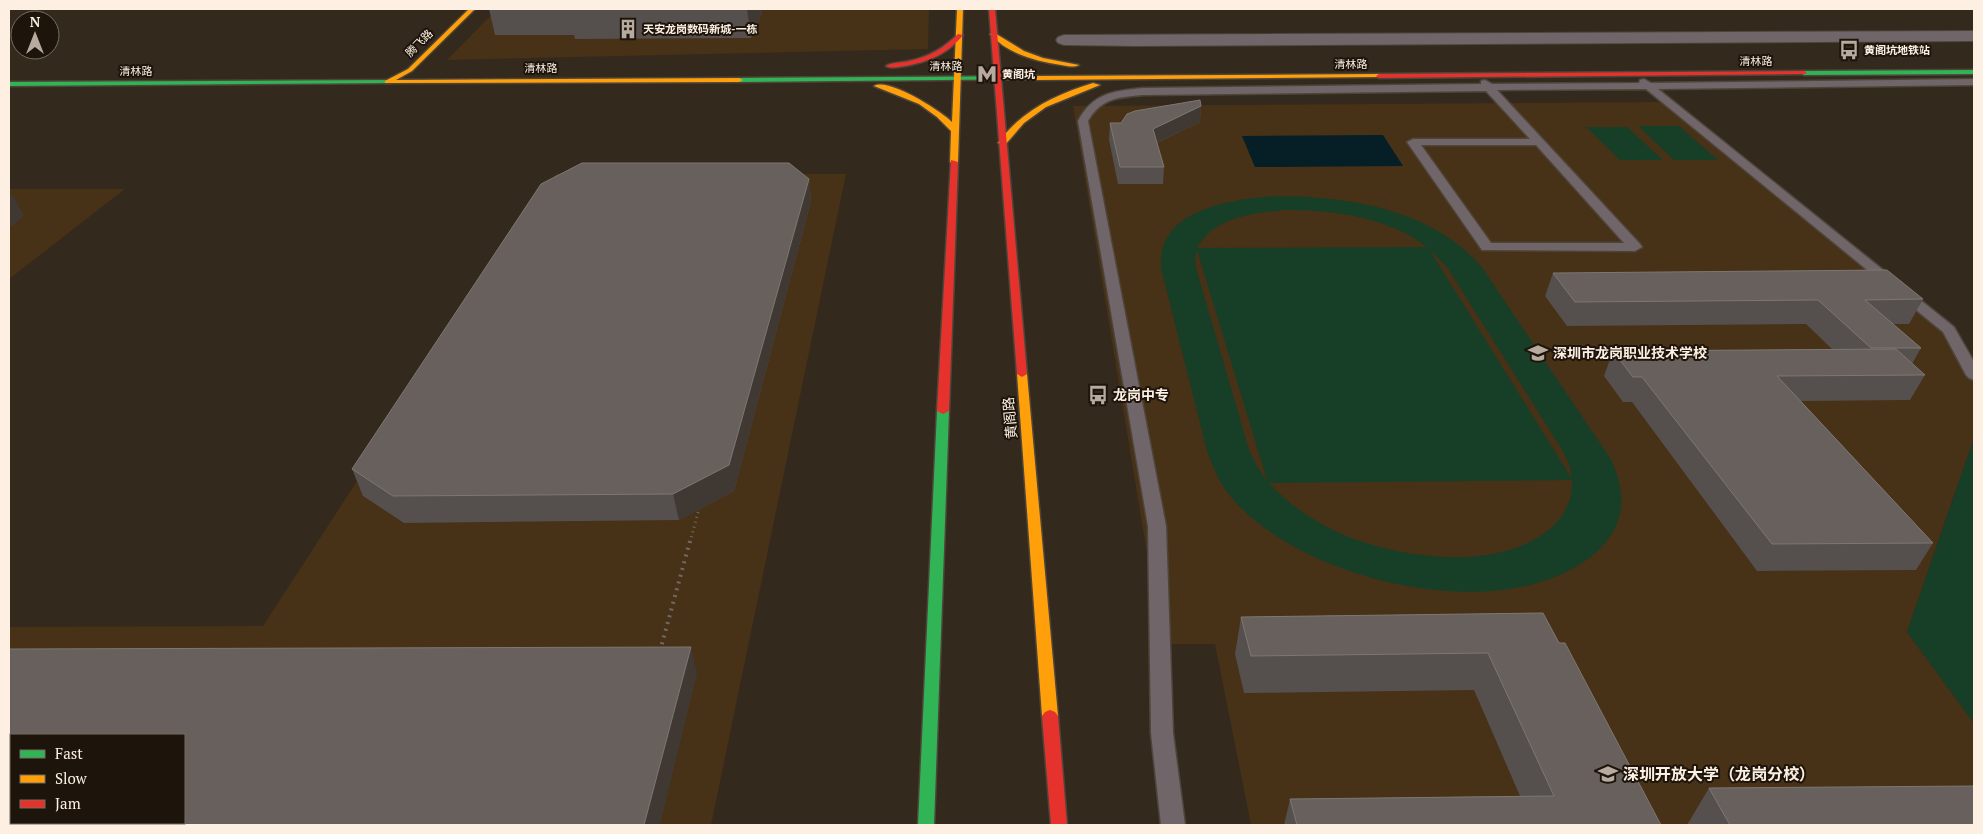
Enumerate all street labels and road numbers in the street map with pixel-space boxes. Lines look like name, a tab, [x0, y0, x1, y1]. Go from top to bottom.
street label: 腾飞路	[402, 26, 436, 60]
street label: 清林路	[1740, 54, 1773, 68]
street label: 清林路	[1335, 57, 1368, 71]
street label: 清林路	[930, 59, 963, 73]
street label: 清林路	[525, 61, 558, 75]
street label: 清林路	[120, 64, 153, 78]
street label: 黄阁路	[998, 396, 1021, 440]

